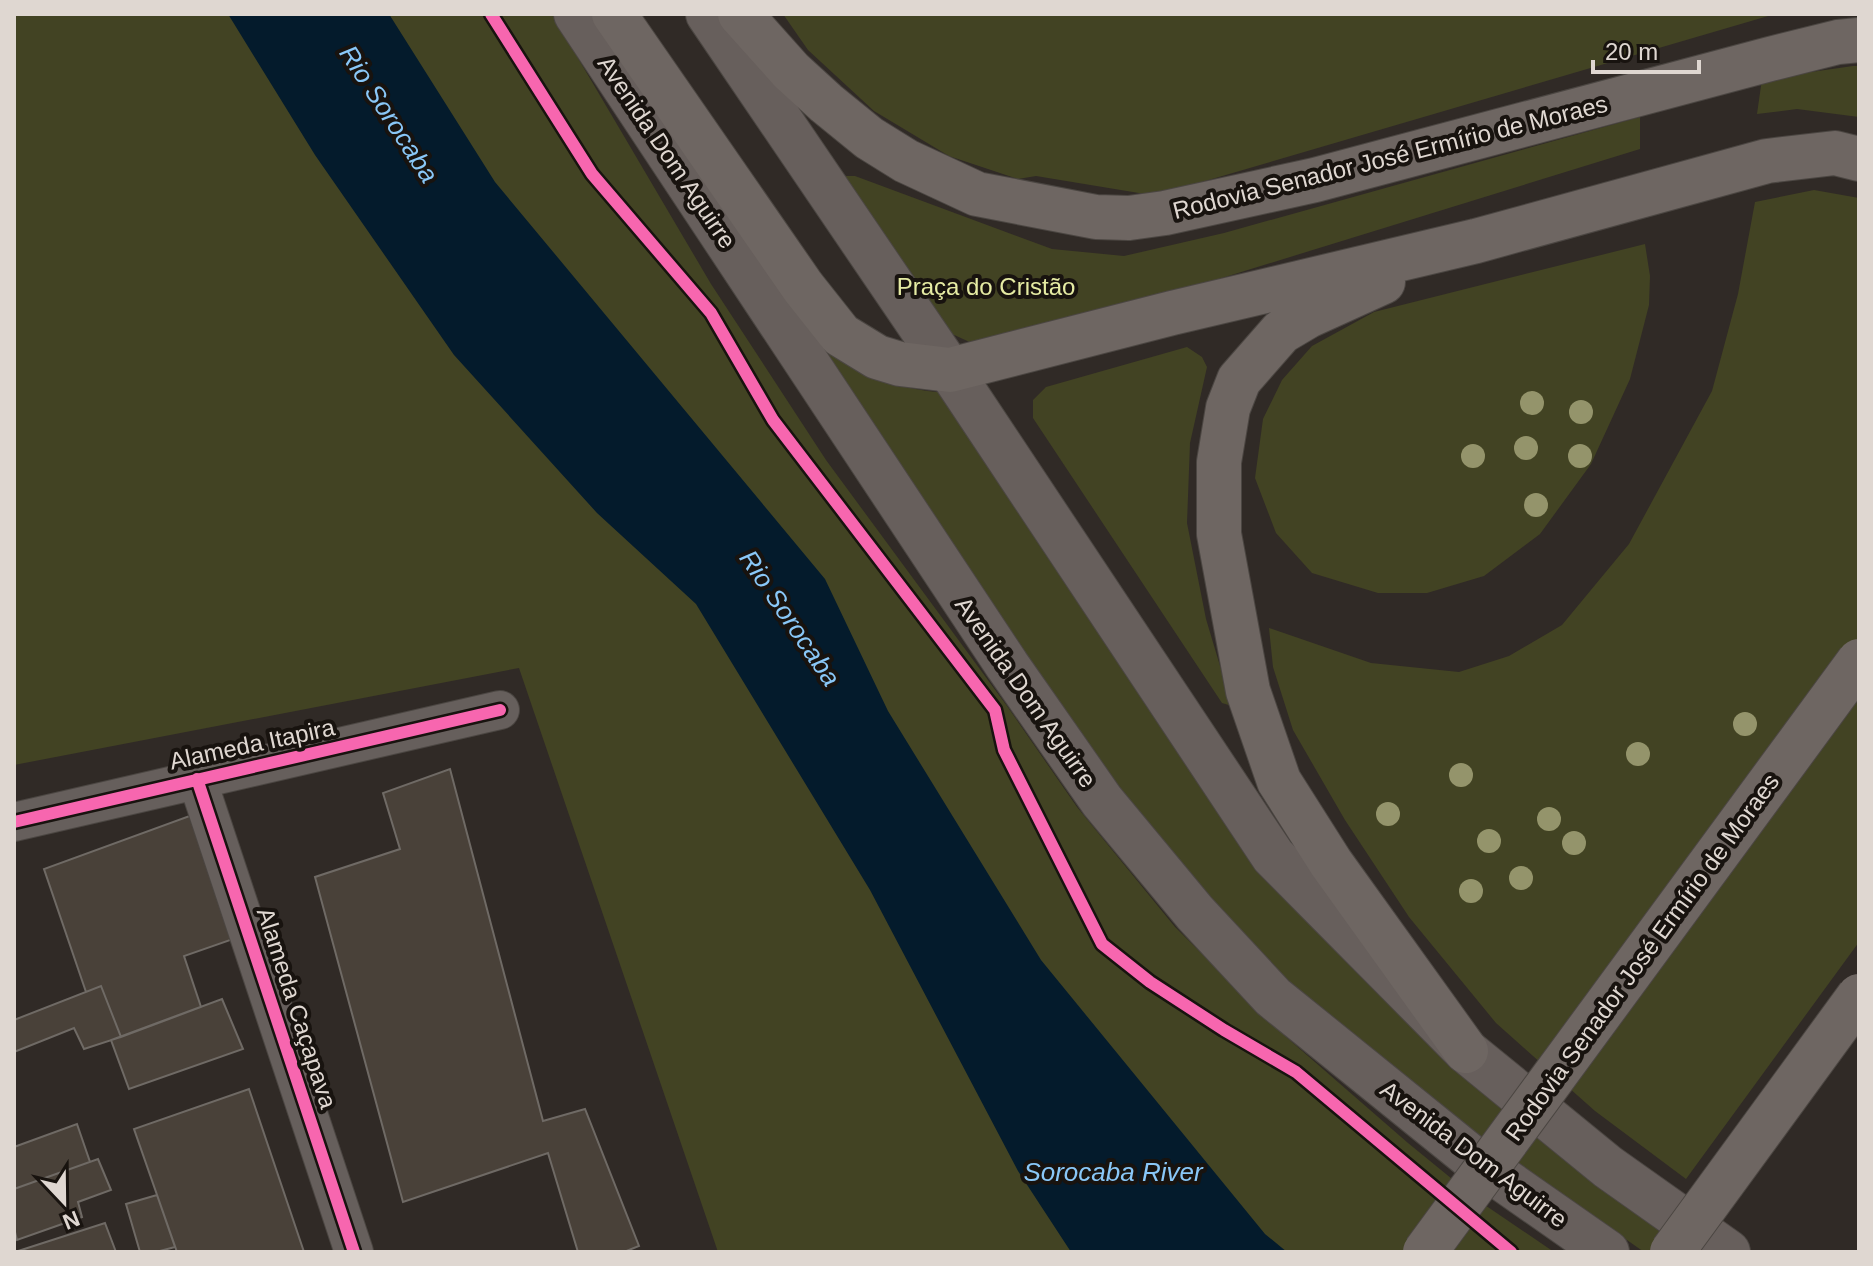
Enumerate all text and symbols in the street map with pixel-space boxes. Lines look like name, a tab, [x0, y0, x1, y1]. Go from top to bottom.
scale bar	[1593, 24, 1699, 74]
text: 20 m	[1605, 38, 1658, 65]
water label: Rio Sorocaba	[334, 40, 444, 188]
street label: Avenida Dom Aguirre	[593, 51, 741, 253]
street label: Rodovia Senador José Ermírio de Moraes	[1170, 90, 1610, 224]
park label: Praça do Cristão	[897, 273, 1075, 300]
water label: Rio Sorocaba	[734, 544, 846, 692]
street label: Avenida Dom Aguirre	[950, 592, 1102, 792]
street label: Alameda Itapira	[167, 713, 338, 775]
street label: Rodovia Senador José Ermírio de Moraes	[1500, 768, 1784, 1146]
street label: Alameda Caçapava	[252, 904, 342, 1112]
street label: Avenida Dom Aguirre	[1375, 1075, 1573, 1233]
water label: Sorocaba River	[1023, 1157, 1204, 1187]
north arrow	[24, 1162, 104, 1242]
text: N	[59, 1206, 83, 1235]

